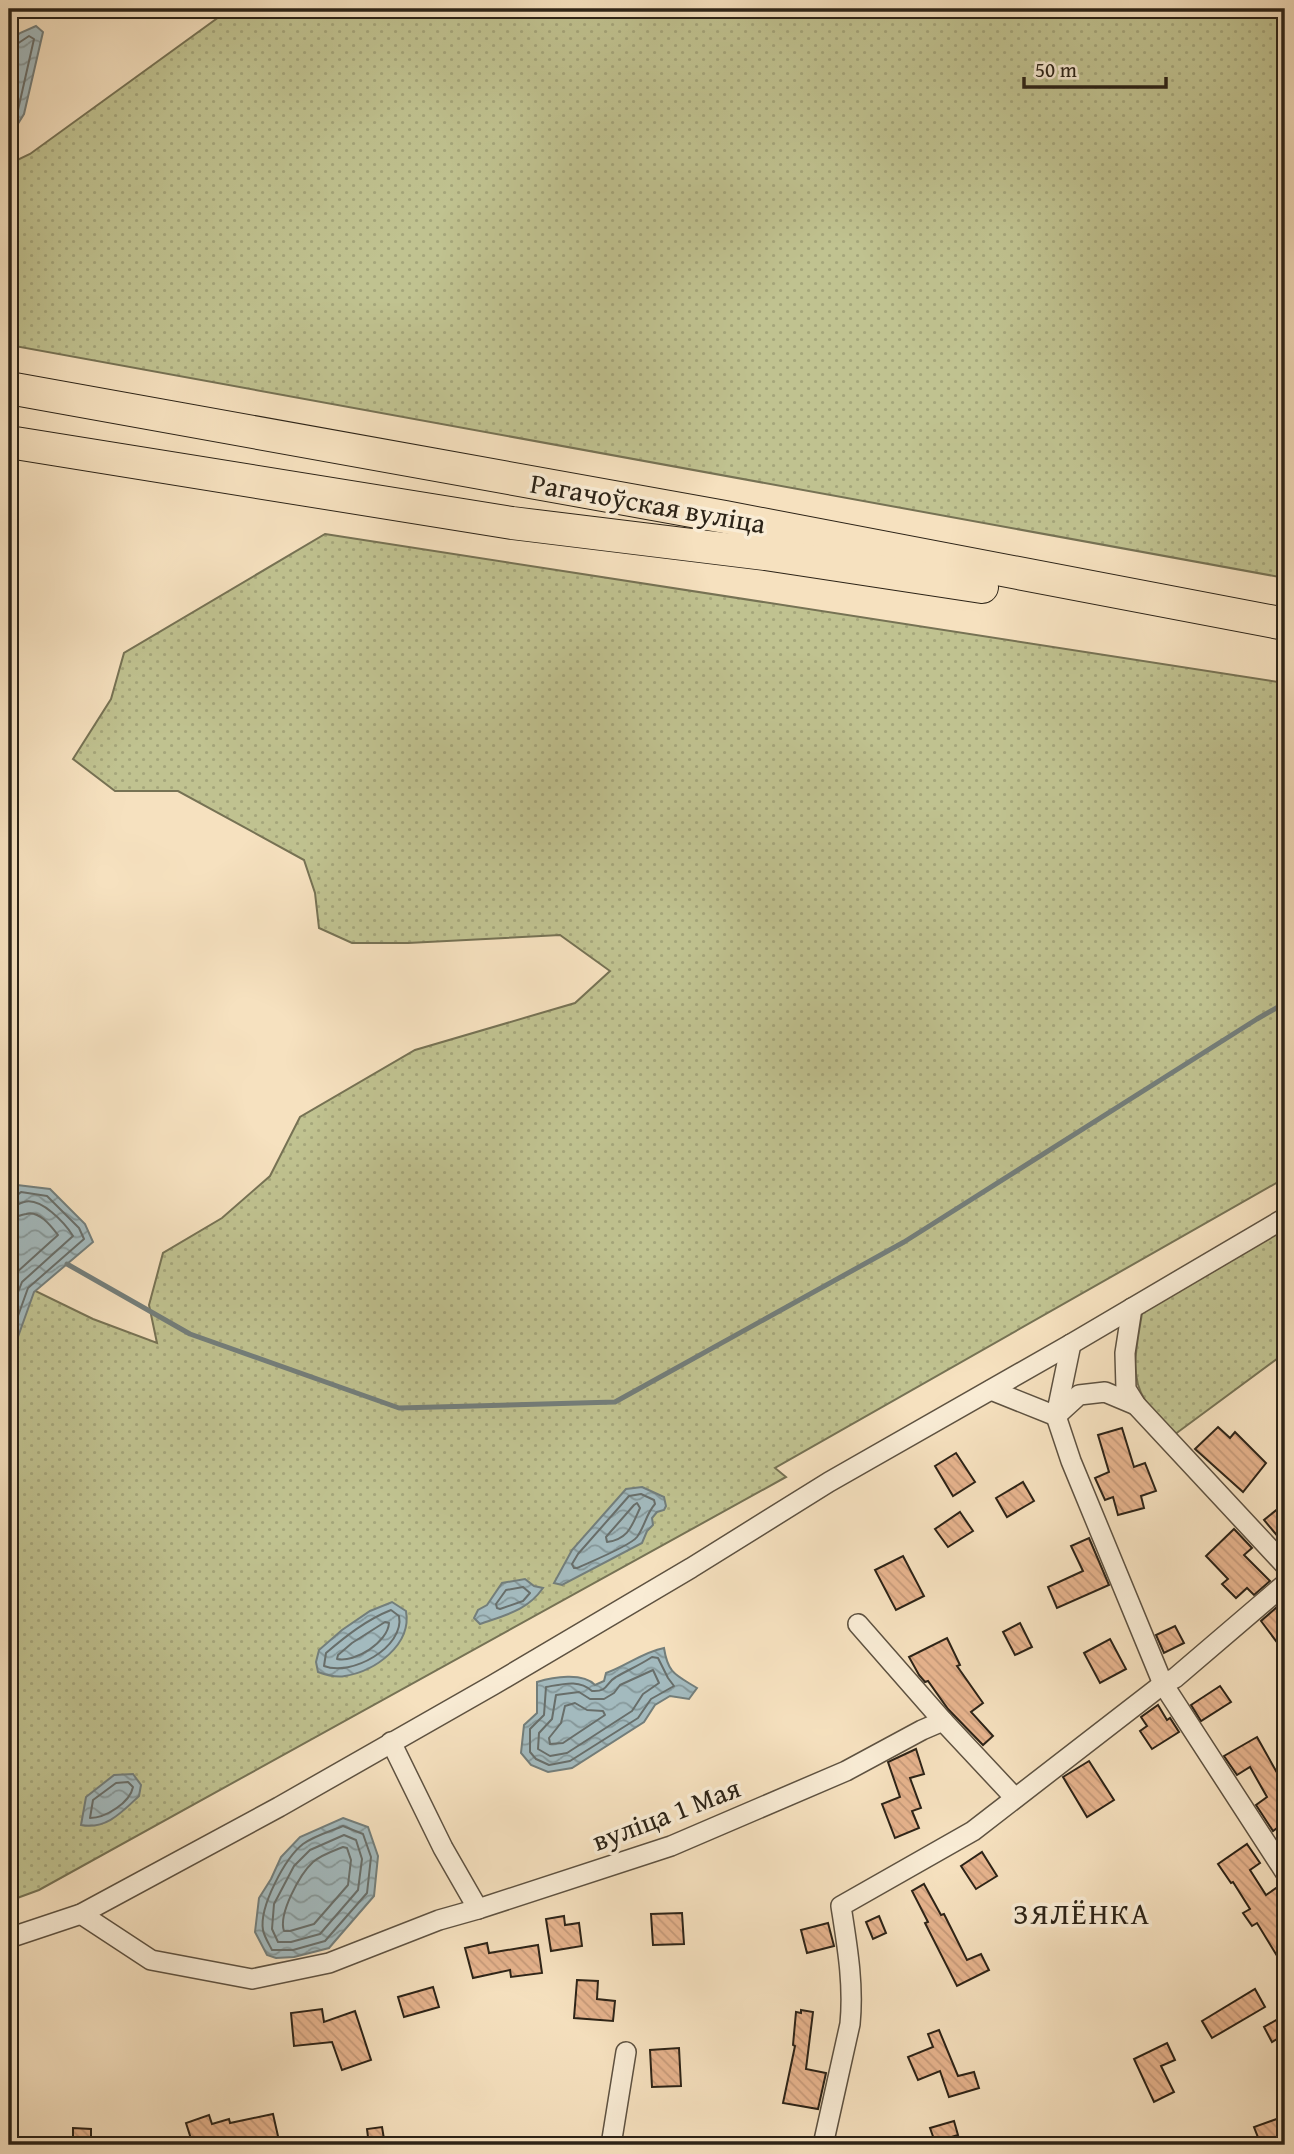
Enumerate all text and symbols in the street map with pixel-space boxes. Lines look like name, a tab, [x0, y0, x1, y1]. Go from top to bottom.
scale bar	[1024, 46, 1166, 90]
text: 50 m	[1035, 54, 1077, 85]
street label: Рагачоўская вуліца	[527, 462, 770, 543]
street label: вуліца 1 Мая	[586, 1766, 746, 1861]
district label: ЗЯЛЁНКА	[1013, 1891, 1151, 1935]

